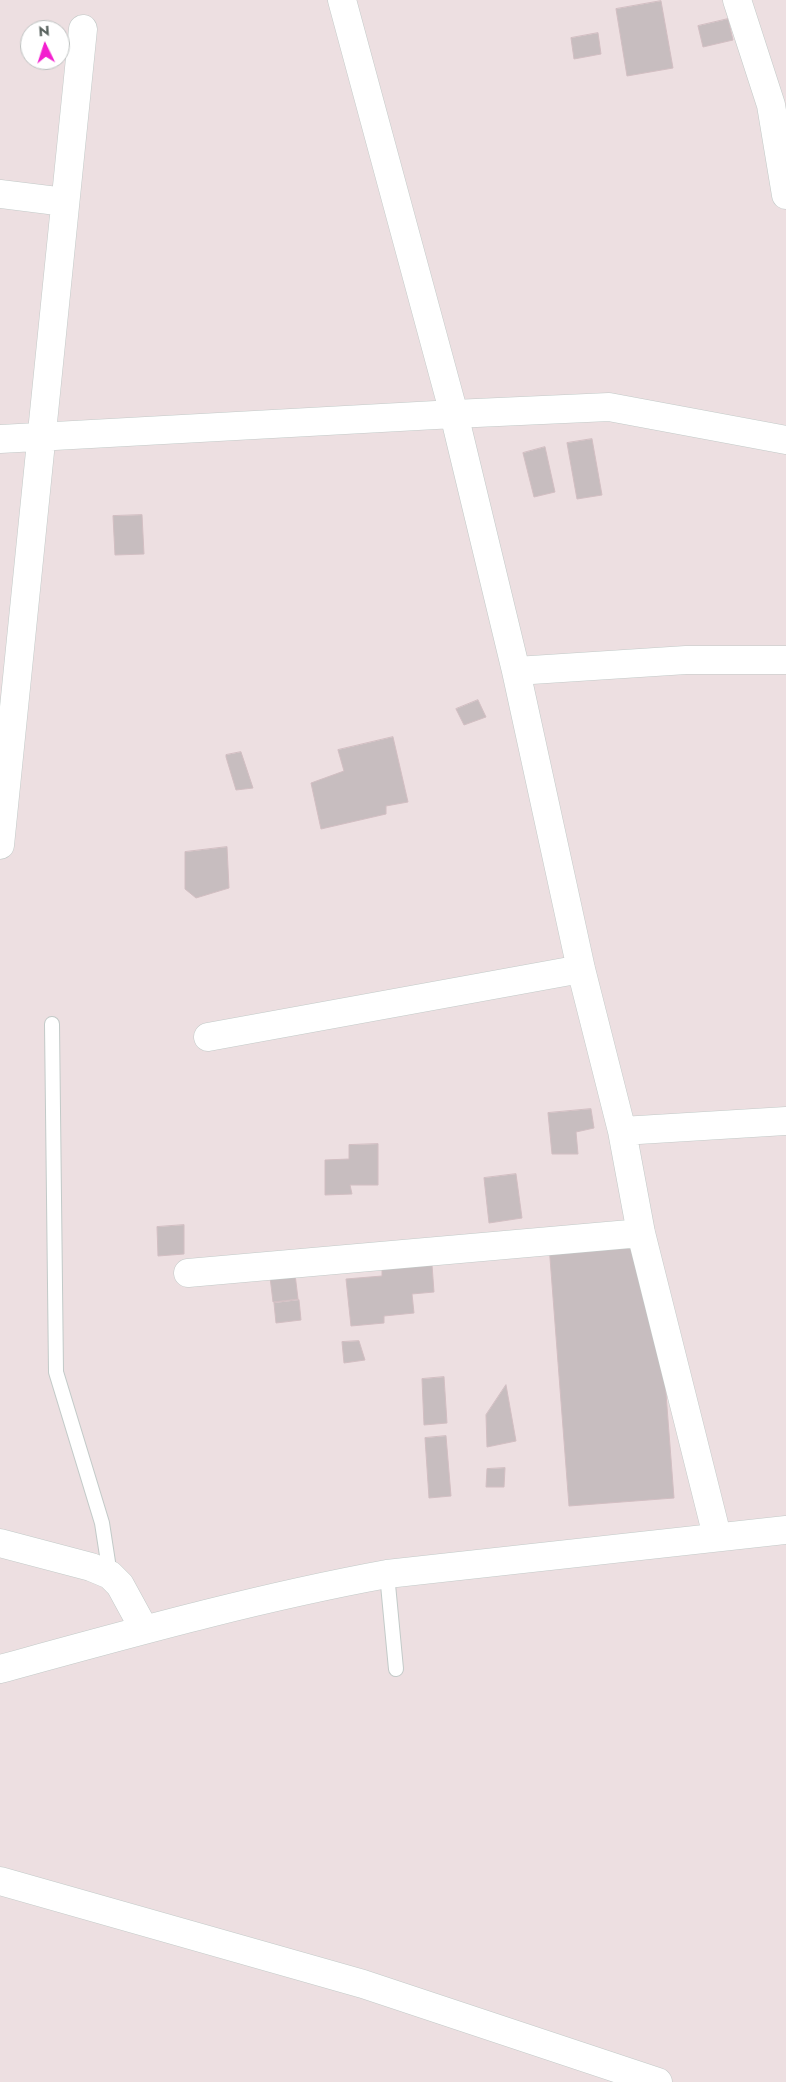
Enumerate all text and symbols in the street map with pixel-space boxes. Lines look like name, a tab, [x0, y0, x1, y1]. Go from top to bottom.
north arrow	[20, 20, 70, 70]
text: N	[38, 21, 50, 41]

